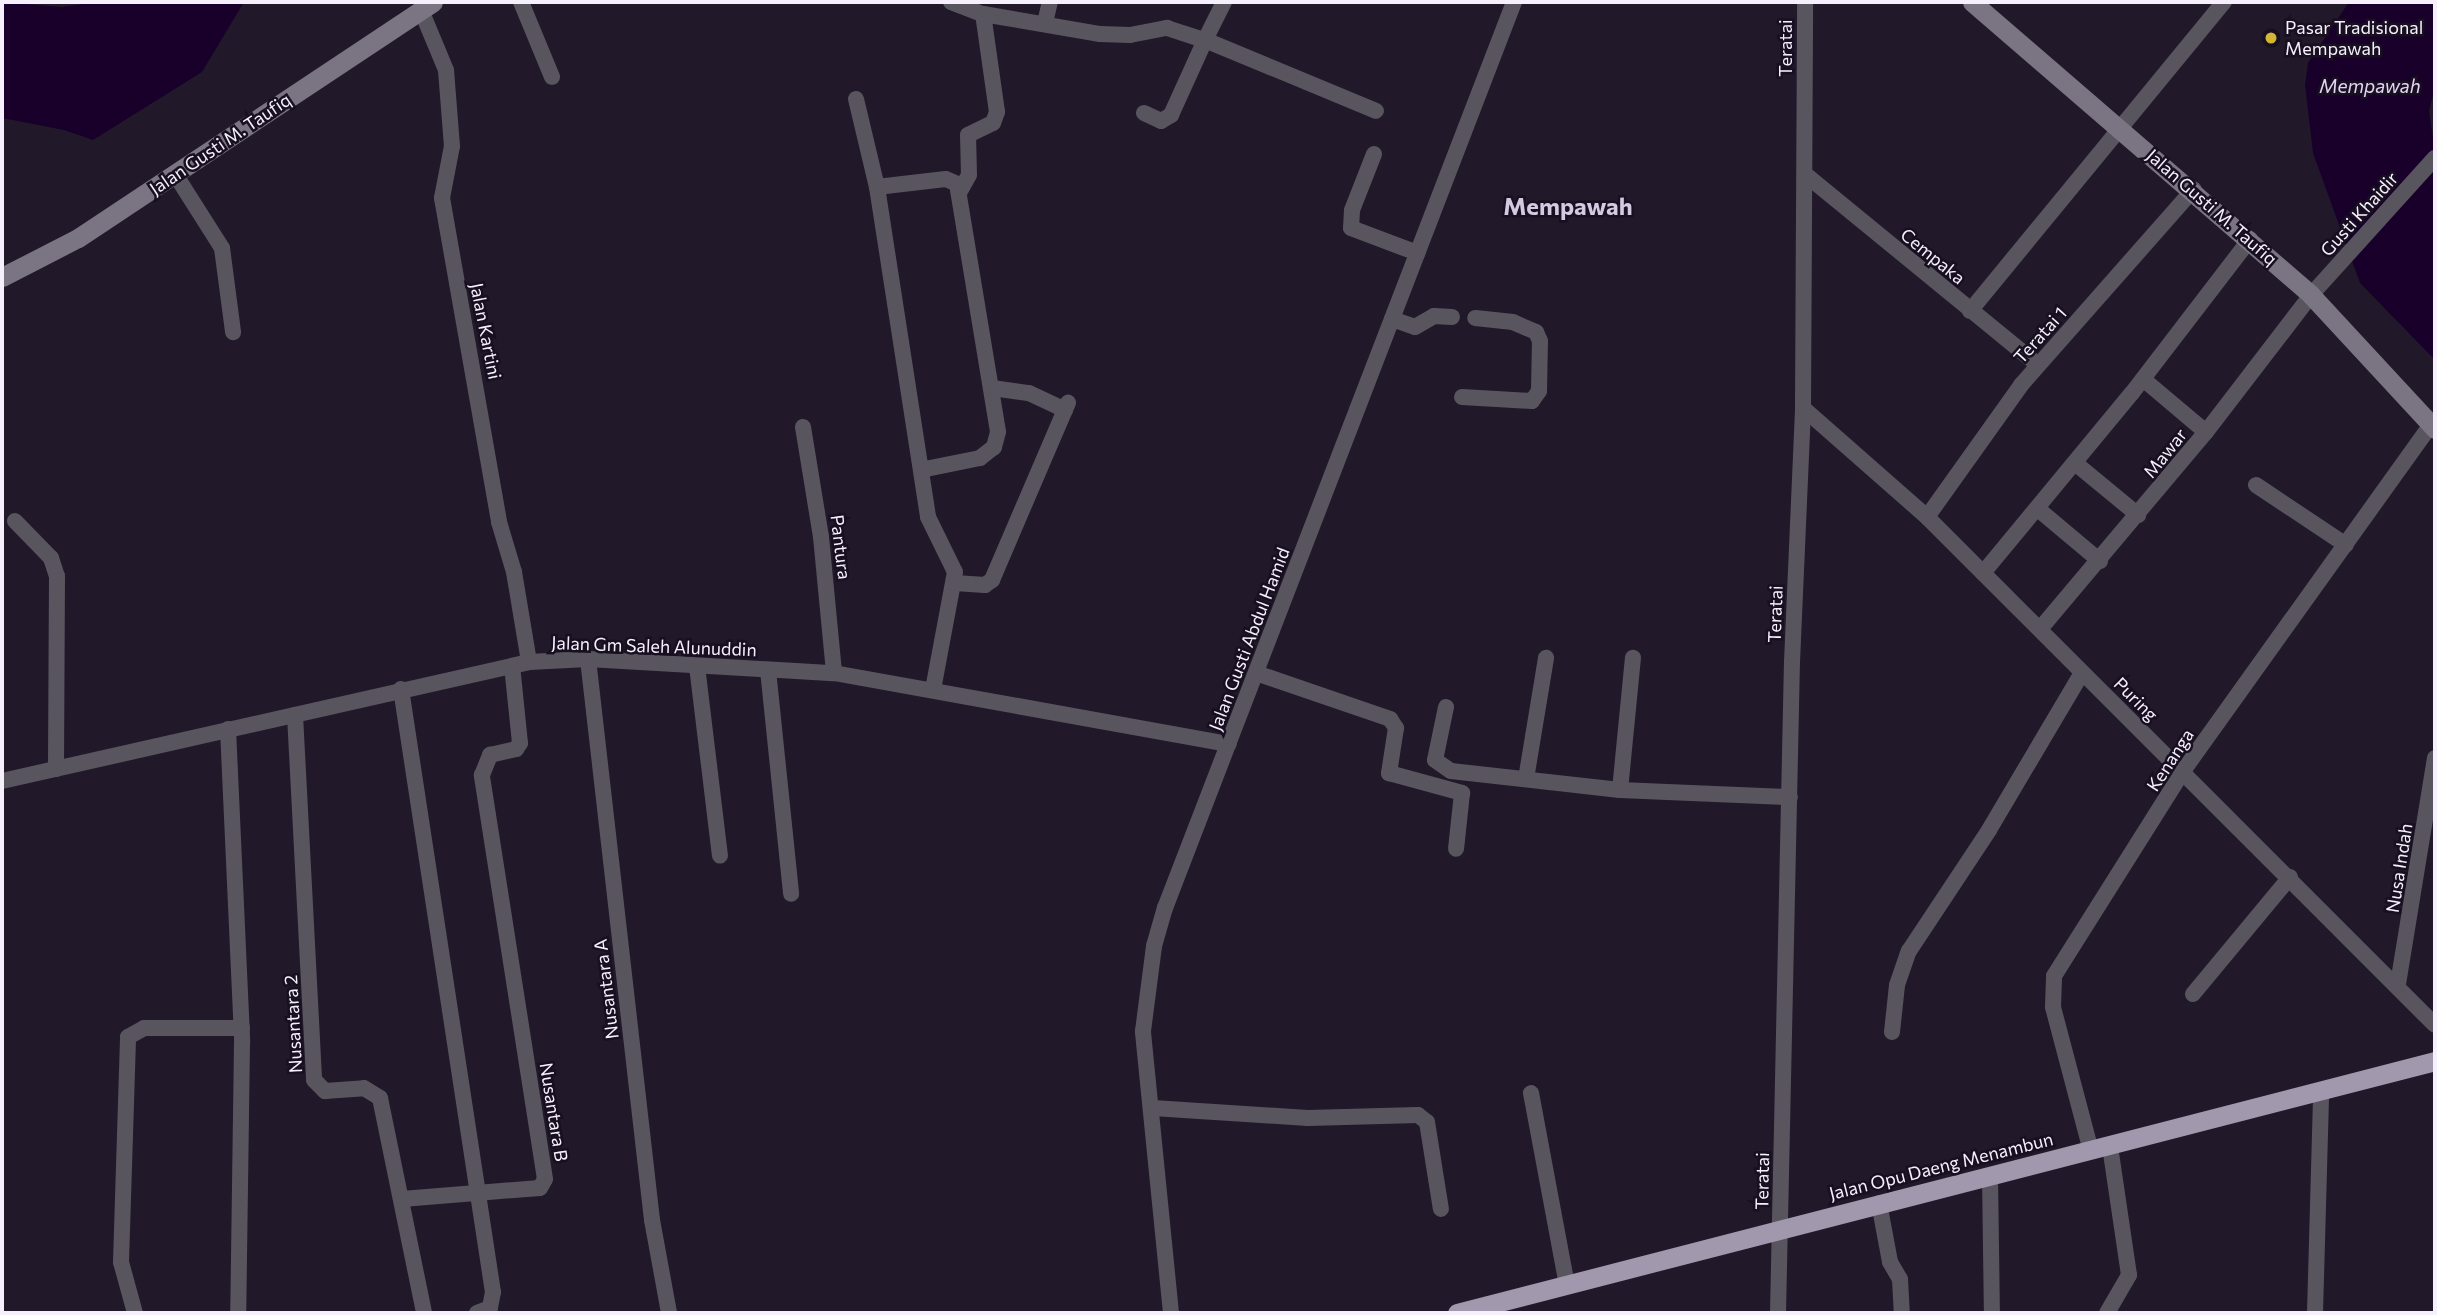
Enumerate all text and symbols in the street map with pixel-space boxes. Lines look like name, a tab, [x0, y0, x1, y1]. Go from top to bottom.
place label: Pasar Tradisional Mempawah	[2285, 17, 2423, 60]
street label: Teratai	[1774, 19, 1796, 77]
marker: Pasar Tradisional Mempawah	[2263, 30, 2279, 46]
water label: Mempawah	[2319, 75, 2421, 97]
street label: Jalan Gusti M. Taufiq	[145, 89, 295, 199]
street label: Jalan Gusti M. Taufiq	[2142, 144, 2282, 270]
street label: Gusti Khaidir	[2316, 168, 2402, 260]
district label: Mempawah	[1503, 192, 1633, 220]
street label: Cempaka	[1896, 223, 1970, 289]
street label: Jalan Kartini	[466, 281, 506, 381]
street label: Teratai 1	[2009, 302, 2071, 368]
street label: Mawar	[2139, 424, 2191, 482]
street label: Pantura	[826, 513, 856, 581]
street label: Jalan Gusti Abdul Hamid	[1204, 544, 1294, 734]
street label: Teratai	[1763, 585, 1787, 643]
street label: Jalan Gm Saleh Alunuddin	[551, 632, 757, 660]
street label: Puring	[2110, 673, 2162, 725]
street label: Kenanga	[2142, 725, 2198, 795]
street label: Nusa Indah	[2381, 822, 2417, 914]
street label: Nusantara A	[589, 938, 623, 1040]
street label: Nusantara 2	[280, 974, 306, 1074]
street label: Nusantara B	[536, 1061, 572, 1163]
street label: Jalan Opu Daeng Menambun	[1827, 1128, 2055, 1204]
street label: Teratai	[1751, 1152, 1773, 1210]

